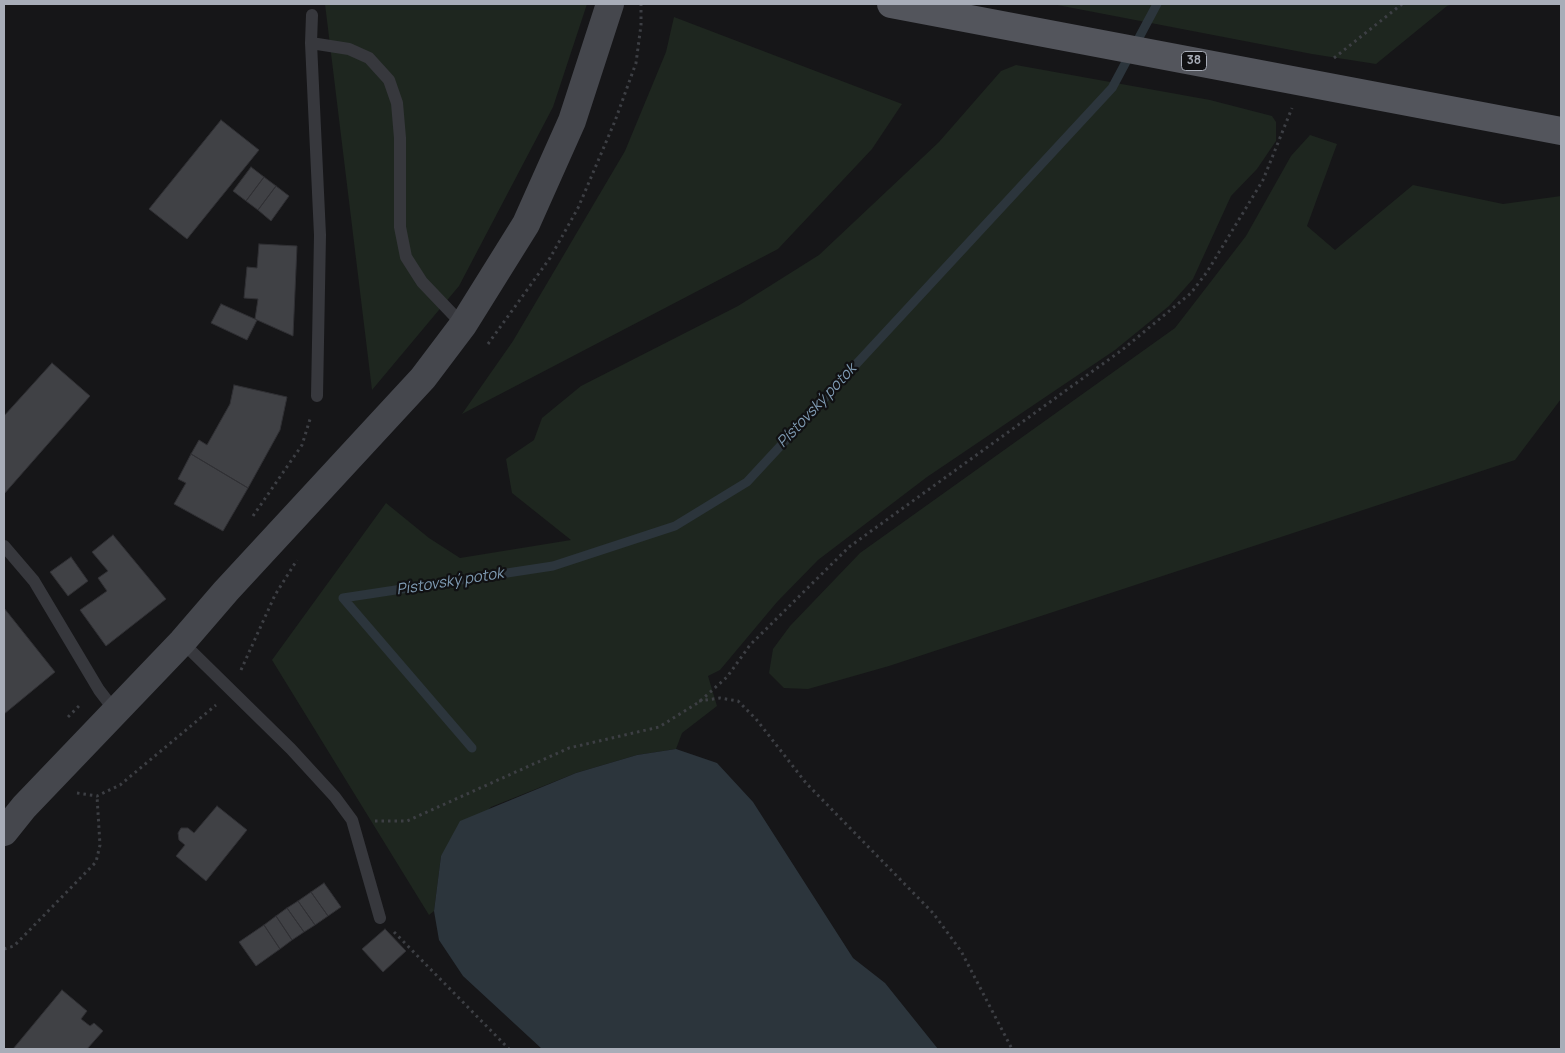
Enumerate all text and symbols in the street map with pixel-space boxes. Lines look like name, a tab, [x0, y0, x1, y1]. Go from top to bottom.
road number: 38	[1182, 51, 1206, 70]
water label: Pístovský potok	[774, 360, 860, 452]
water label: Pístovský potok	[395, 565, 505, 599]

